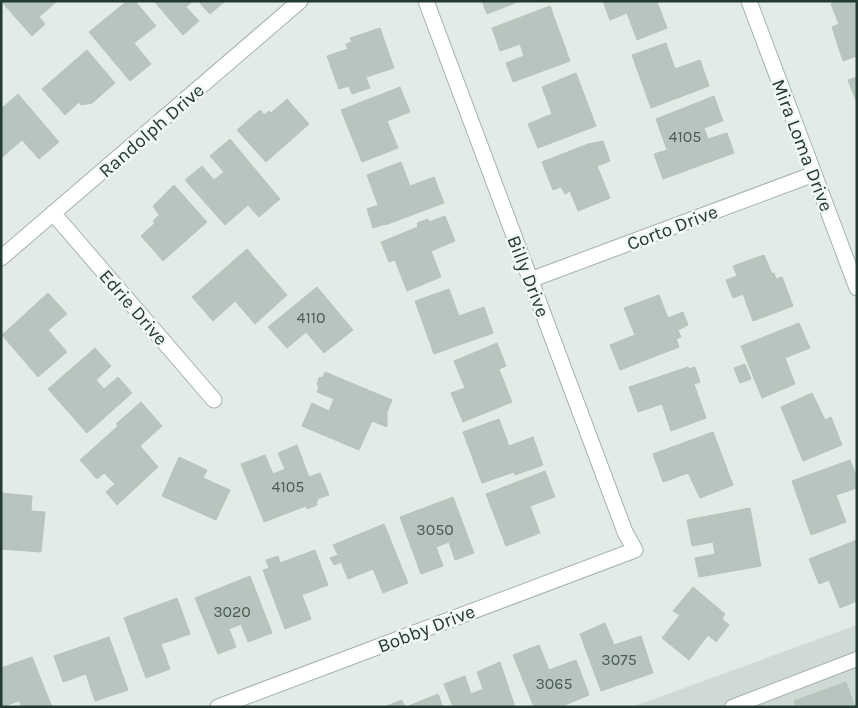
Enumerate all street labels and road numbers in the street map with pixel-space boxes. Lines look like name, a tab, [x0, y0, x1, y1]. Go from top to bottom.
street label: Mira Loma Drive	[767, 76, 837, 215]
street label: Randolph Drive	[95, 79, 209, 182]
street label: Corto Drive	[624, 201, 721, 255]
street label: Billy Drive	[502, 232, 554, 320]
street label: Edrie Drive	[94, 265, 172, 350]
street label: Bobby Drive	[375, 600, 478, 658]

